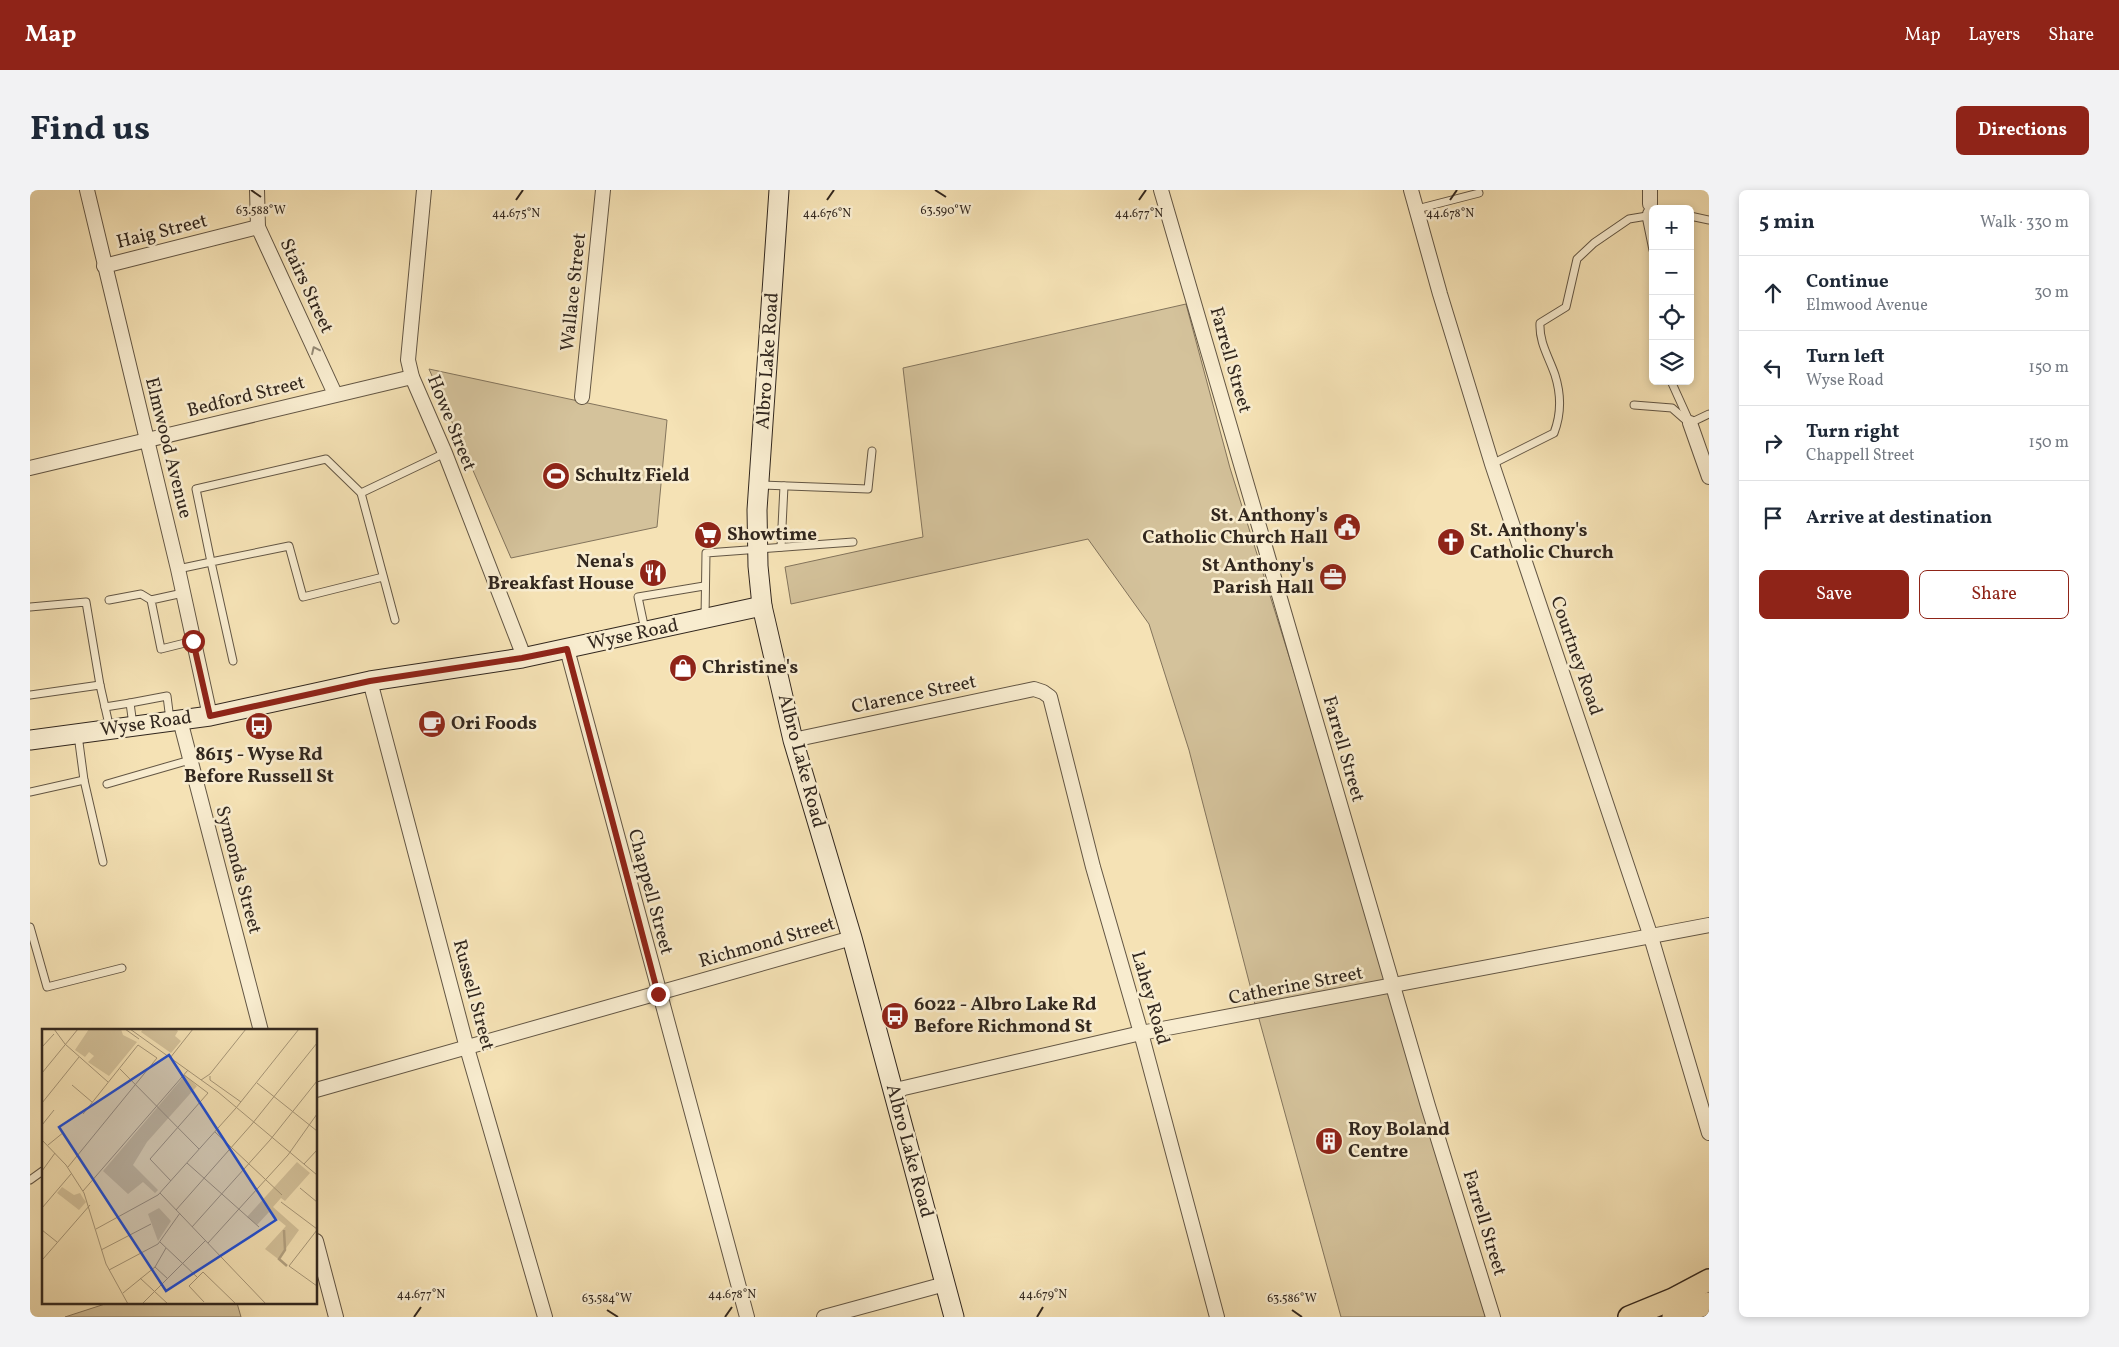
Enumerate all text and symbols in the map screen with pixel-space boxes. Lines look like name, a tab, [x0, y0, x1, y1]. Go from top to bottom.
text: Map	[25, 18, 76, 52]
text: Map	[1904, 23, 1940, 48]
text: Layers	[1968, 23, 2020, 48]
text: Share	[2048, 23, 2094, 48]
text: Find us	[30, 106, 150, 154]
button: Directions	[1956, 106, 2089, 155]
text: 63.588°W	[236, 203, 286, 219]
text: 63.590°W	[921, 203, 971, 219]
map controls	[1649, 205, 1694, 385]
button: +	[1649, 205, 1694, 250]
text: 44.675°N	[492, 206, 540, 222]
text: 44.676°N	[803, 206, 851, 222]
text: 44.677°N	[1115, 206, 1163, 222]
text: 44.678°N	[1426, 206, 1474, 222]
street label: Haig Street	[114, 208, 210, 256]
text: 5 min	[1759, 208, 1815, 237]
text: Walk · 330 m	[1980, 212, 2069, 234]
street label: Wallace Street	[555, 231, 593, 353]
street label: Stairs Street	[273, 234, 339, 338]
button: −	[1649, 250, 1694, 295]
text: Continue	[1806, 269, 1889, 295]
icon: ahead	[1759, 279, 1787, 307]
text: 30 m	[2034, 282, 2069, 304]
street label: Albro Lake Road	[750, 292, 786, 430]
button: locate	[1649, 295, 1694, 340]
text: Elmwood Avenue	[1806, 295, 1928, 317]
street label: Farrell Street	[1202, 304, 1258, 416]
button: layers	[1649, 340, 1694, 385]
text: Turn left	[1806, 344, 1885, 370]
one-way arrow	[311, 346, 321, 355]
icon: left	[1759, 354, 1787, 382]
text: 150 m	[2028, 357, 2069, 379]
street label: Bedford Street	[184, 370, 308, 424]
text: Wyse Road	[1806, 370, 1884, 392]
street label: Howe Street	[420, 371, 482, 475]
street label: Elmwood Avenue	[138, 375, 198, 521]
text: Turn right	[1806, 419, 1899, 445]
icon: right	[1759, 429, 1787, 457]
text: 150 m	[2028, 432, 2069, 454]
text: Chappell Street	[1806, 445, 1915, 467]
sports icon: Schultz Field	[541, 461, 571, 491]
place label: Schultz Field	[575, 463, 690, 489]
place label: St. Anthony's Catholic Church Hall	[1142, 503, 1328, 551]
icon: arrive	[1759, 504, 1787, 532]
text: Arrive at destination	[1806, 505, 1992, 531]
public building icon: St. Anthony's Catholic Church Hall	[1332, 512, 1362, 542]
place label: St. Anthony's Catholic Church	[1470, 518, 1614, 566]
supermarket icon: Showtime	[693, 520, 723, 550]
place label: Showtime	[727, 522, 817, 548]
church icon: St. Anthony's Catholic Church	[1436, 527, 1466, 557]
place label: Nena's Breakfast House	[488, 549, 634, 597]
place label: St Anthony's Parish Hall	[1202, 553, 1314, 601]
restaurant icon: Nena's Breakfast House	[638, 558, 668, 588]
office icon: St Anthony's Parish Hall	[1318, 562, 1348, 592]
button: Save	[1759, 570, 1909, 619]
button: Share	[1919, 570, 2069, 619]
street label: Courtney Road	[1543, 593, 1609, 719]
street label: Wyse Road	[585, 613, 681, 657]
route start	[182, 630, 205, 653]
shop icon: Christine's	[668, 653, 698, 683]
place label: Christine's	[702, 655, 798, 681]
street label: Clarence Street	[849, 669, 979, 721]
street label: Albro Lake Road	[771, 691, 831, 831]
street label: Farrell Street	[1315, 693, 1371, 805]
street label: Wyse Road	[98, 705, 194, 743]
cafe icon: Ori Foods	[417, 709, 447, 739]
bus stop icon: 8615 - Wyse Rd Before Russell St	[244, 711, 274, 741]
place label: Ori Foods	[451, 711, 537, 737]
place label: 8615 - Wyse Rd Before Russell St	[184, 742, 334, 790]
street label: Symonds Street	[208, 803, 268, 937]
street label: Chappell Street	[621, 826, 679, 958]
street label: Richmond Street	[696, 911, 838, 975]
street label: Russell Street	[446, 937, 500, 1054]
street label: Lahey Road	[1124, 948, 1176, 1048]
street label: Catherine Street	[1227, 960, 1366, 1012]
route end	[647, 983, 670, 1006]
place label: 6022 - Albro Lake Rd Before Richmond St	[914, 992, 1097, 1040]
bus stop icon: 6022 - Albro Lake Rd Before Richmond St	[880, 1001, 910, 1031]
inset map	[42, 1029, 318, 1304]
street label: Albro Lake Road	[879, 1081, 939, 1221]
place label: Roy Boland Centre	[1348, 1117, 1450, 1165]
building icon: Roy Boland Centre	[1314, 1126, 1344, 1156]
street label: Farrell Street	[1456, 1167, 1512, 1279]
text: 44.677°N	[397, 1287, 445, 1303]
text: 44.678°N	[708, 1287, 756, 1303]
text: 44.679°N	[1019, 1287, 1067, 1303]
text: 63.584°W	[582, 1291, 632, 1307]
text: 63.586°W	[1267, 1291, 1317, 1307]

